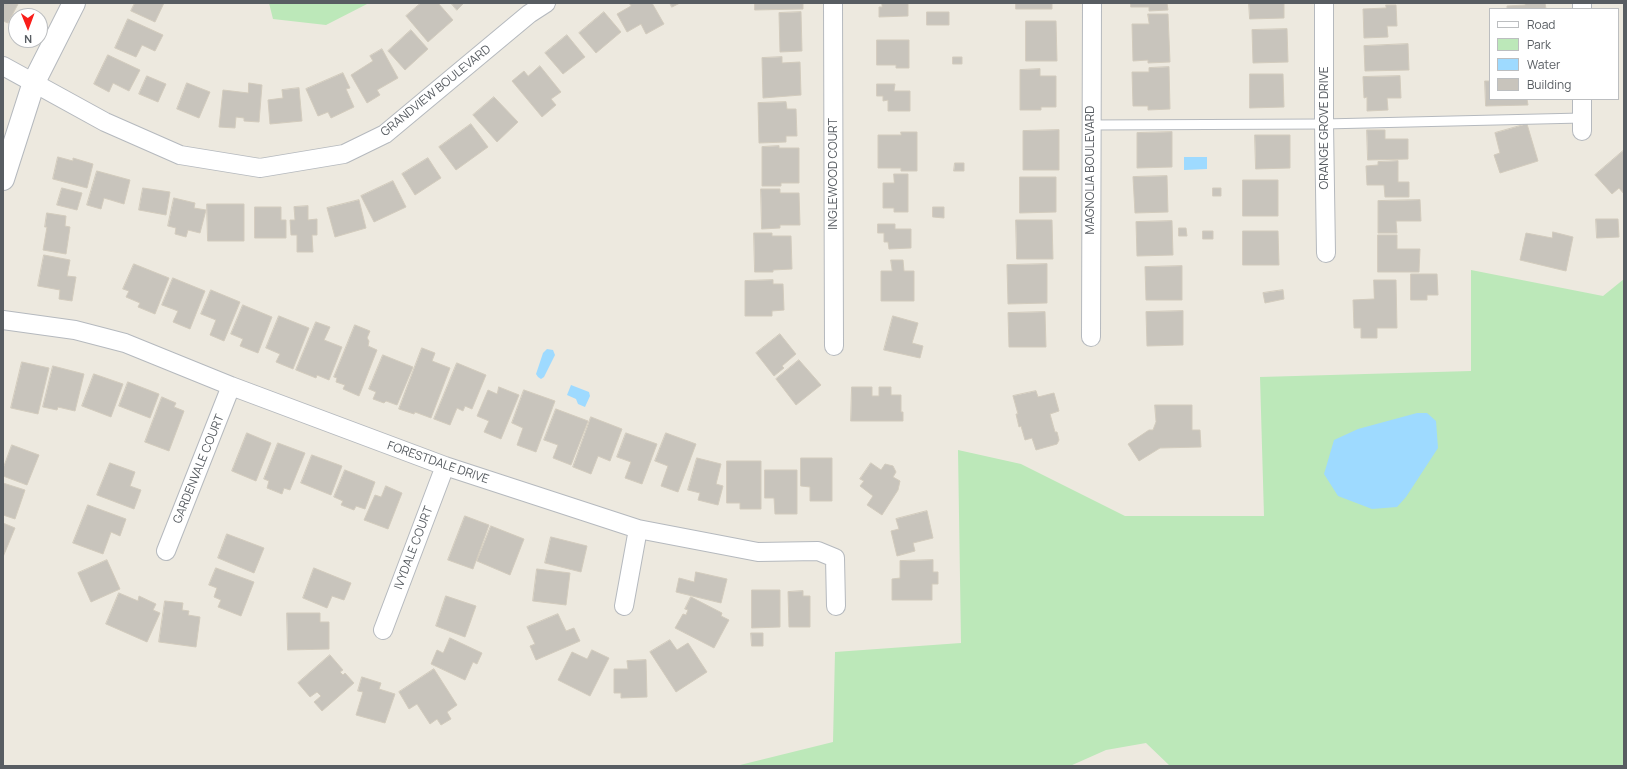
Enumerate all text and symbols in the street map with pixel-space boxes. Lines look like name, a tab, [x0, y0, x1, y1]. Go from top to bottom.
north arrow	[8, 8, 48, 48]
legend	[1489, 8, 1619, 100]
text: Road	[1527, 16, 1555, 33]
text: N	[24, 32, 32, 47]
text: Park	[1527, 36, 1551, 53]
street label: GRANDVIEW BOULEVARD	[378, 42, 494, 140]
text: Water	[1527, 56, 1560, 73]
street label: ORANGE GROVE DRIVE	[1318, 66, 1332, 190]
text: Building	[1527, 76, 1571, 93]
street label: MAGNOLIA BOULEVARD	[1084, 106, 1098, 234]
street label: INGLEWOOD COURT	[827, 118, 841, 230]
street label: GARDENVALE COURT	[171, 412, 227, 526]
street label: FORESTDALE DRIVE	[385, 439, 491, 487]
street label: IVYDALE COURT	[392, 504, 436, 592]

